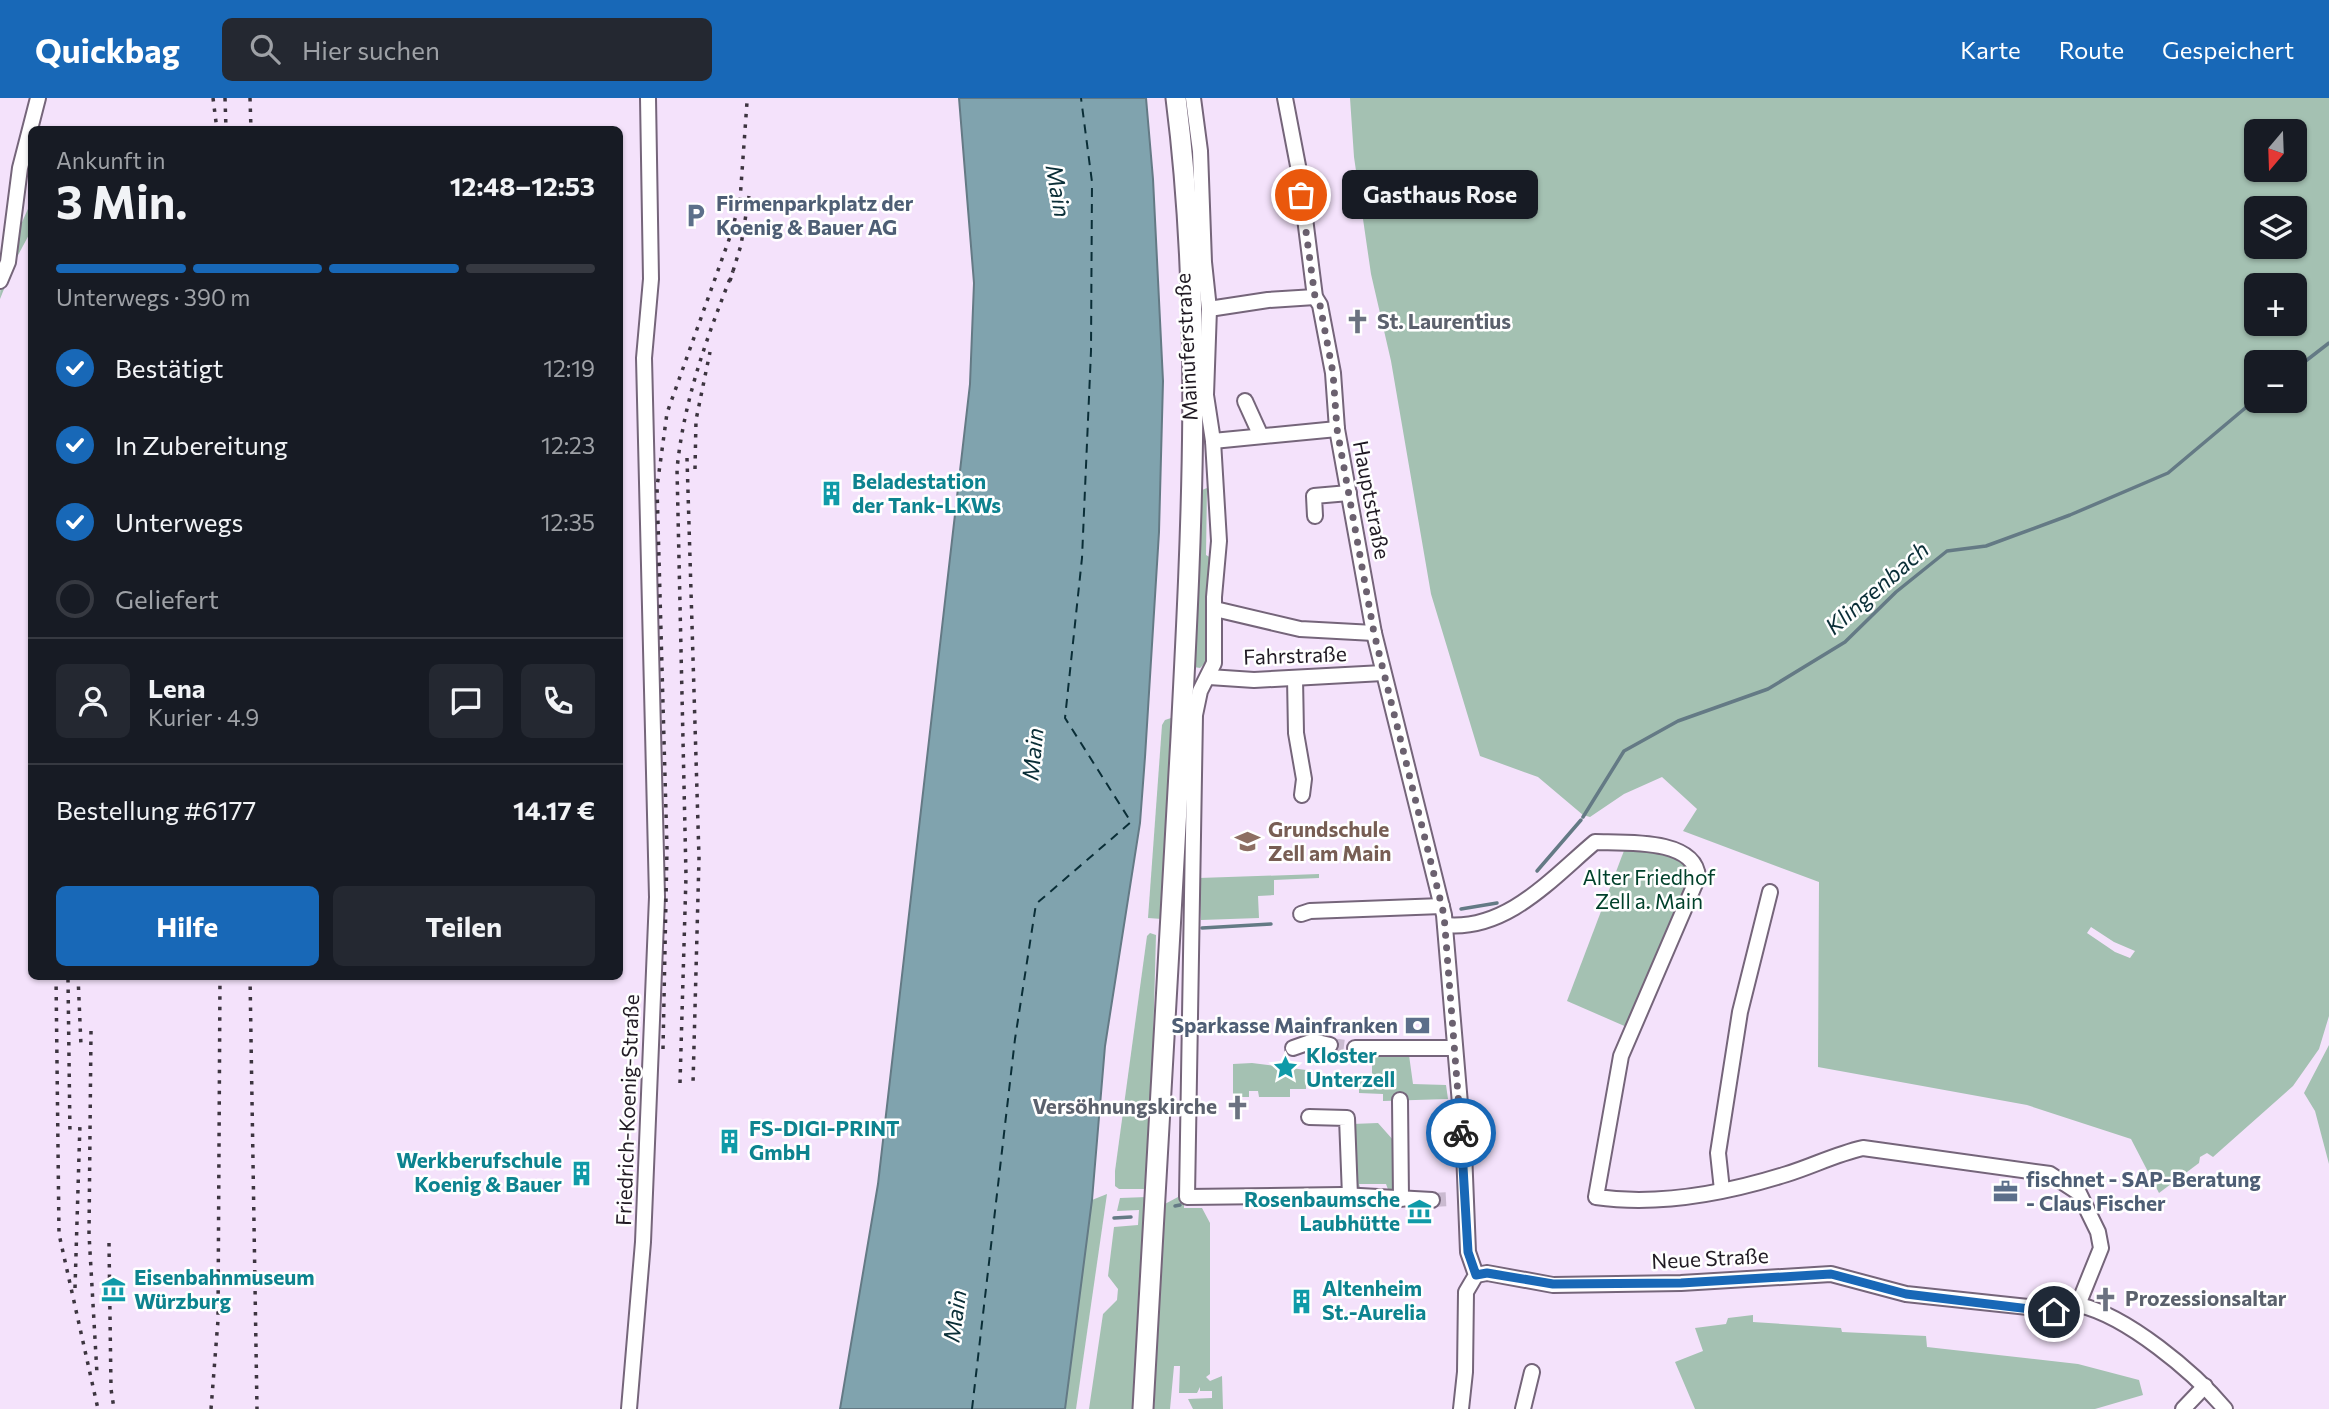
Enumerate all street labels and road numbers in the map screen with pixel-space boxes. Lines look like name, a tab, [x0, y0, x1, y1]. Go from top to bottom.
street label: Mainuferstraße	[1169, 273, 1202, 422]
street label: Hauptstraße	[1349, 438, 1396, 561]
street label: Fahrstraße	[1243, 640, 1347, 669]
street label: Friedrich-Koenig-Straße	[610, 994, 643, 1226]
street label: Neue Straße	[1651, 1242, 1769, 1273]

